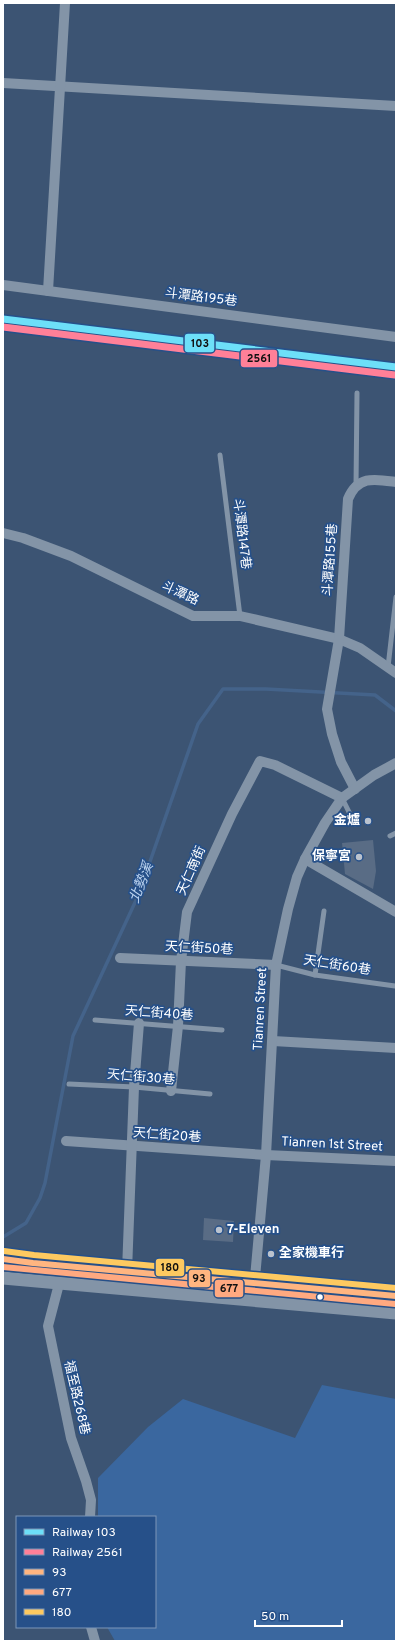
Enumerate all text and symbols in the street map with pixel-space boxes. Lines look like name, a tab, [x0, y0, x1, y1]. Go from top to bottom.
street label: 斗潭路195巷	[164, 286, 238, 310]
line badge: 103	[184, 333, 215, 353]
text: 103	[191, 337, 209, 351]
line badge: 2561	[240, 349, 278, 368]
text: 2561	[247, 352, 271, 366]
street label: 斗潭路147巷	[229, 498, 253, 570]
street label: 斗潭路155巷	[320, 523, 342, 597]
street label: 斗潭路	[159, 579, 201, 609]
place label: 金爐	[334, 812, 360, 829]
marker: 金爐	[363, 816, 373, 826]
street label: 天仁南街	[173, 844, 210, 898]
place label: 保寧宮	[312, 848, 351, 865]
marker: 保寧宮	[354, 852, 364, 862]
water label: 北勢溪	[127, 858, 158, 906]
street label: 天仁街50巷	[164, 938, 234, 959]
street label: 天仁街60巷	[302, 952, 372, 979]
street label: Tianren Street	[251, 967, 271, 1051]
street label: 天仁街40巷	[124, 1003, 194, 1024]
street label: 天仁街30巷	[106, 1066, 176, 1089]
street label: 天仁街20巷	[132, 1125, 202, 1146]
street label: Tianren 1st Street	[281, 1134, 383, 1156]
place label: 7-Eleven	[227, 1222, 280, 1238]
marker: 7-Eleven	[214, 1225, 224, 1235]
place label: 全家機車行	[279, 1245, 344, 1262]
marker: 全家機車行	[266, 1249, 276, 1259]
line badge: 180	[155, 1258, 185, 1277]
text: 180	[161, 1261, 179, 1275]
line badge: 93	[188, 1269, 211, 1288]
text: 93	[192, 1272, 206, 1286]
line badge: 677	[214, 1279, 244, 1298]
text: 677	[220, 1282, 238, 1296]
unlabelled marker	[315, 1292, 325, 1302]
street label: 福至路268巷	[60, 1359, 92, 1437]
legend	[16, 1516, 156, 1628]
text: Railway 103	[52, 1525, 116, 1541]
text: Railway 2561	[52, 1545, 123, 1561]
text: 93	[52, 1565, 66, 1581]
text: 677	[52, 1585, 72, 1601]
scale bar	[255, 1602, 342, 1628]
text: 180	[52, 1605, 71, 1621]
text: 50 m	[261, 1609, 289, 1625]

